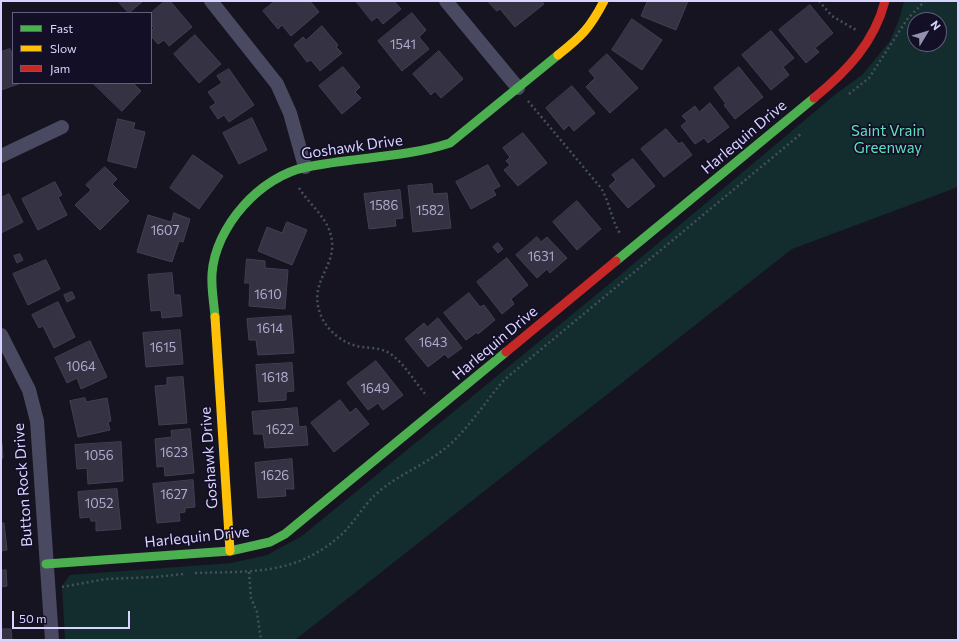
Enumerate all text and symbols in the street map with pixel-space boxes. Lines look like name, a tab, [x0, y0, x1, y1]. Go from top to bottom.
legend	[12, 12, 152, 84]
north arrow	[907, 12, 947, 52]
text: N	[928, 18, 944, 32]
text: Fast	[50, 21, 73, 35]
house number: 1541	[390, 37, 416, 53]
text: Slow	[50, 41, 77, 55]
text: Jam	[50, 61, 70, 75]
street label: Harlequin Drive	[698, 96, 790, 178]
park label: Saint Vrain Greenway	[851, 122, 925, 157]
street label: Goshawk Drive	[300, 131, 404, 163]
house number: 1586	[370, 198, 398, 214]
house number: 1582	[416, 203, 444, 219]
house number: 1607	[151, 223, 179, 239]
house number: 1631	[528, 249, 554, 265]
house number: 1610	[254, 287, 282, 303]
street label: Harlequin Drive	[449, 302, 541, 384]
house number: 1614	[257, 321, 283, 337]
house number: 1643	[419, 335, 447, 351]
house number: 1615	[150, 340, 176, 356]
house number: 1064	[66, 359, 96, 375]
house number: 1618	[262, 370, 288, 386]
house number: 1649	[360, 381, 390, 397]
street label: Goshawk Drive	[196, 406, 222, 510]
house number: 1622	[266, 422, 294, 438]
street label: Button Rock Drive	[10, 423, 36, 547]
house number: 1623	[160, 445, 188, 461]
house number: 1056	[84, 448, 114, 464]
house number: 1626	[261, 468, 289, 484]
house number: 1627	[160, 487, 188, 503]
house number: 1052	[85, 496, 113, 512]
street label: Harlequin Drive	[144, 523, 250, 551]
scale bar	[14, 603, 132, 629]
text: 50 m	[19, 611, 47, 625]

